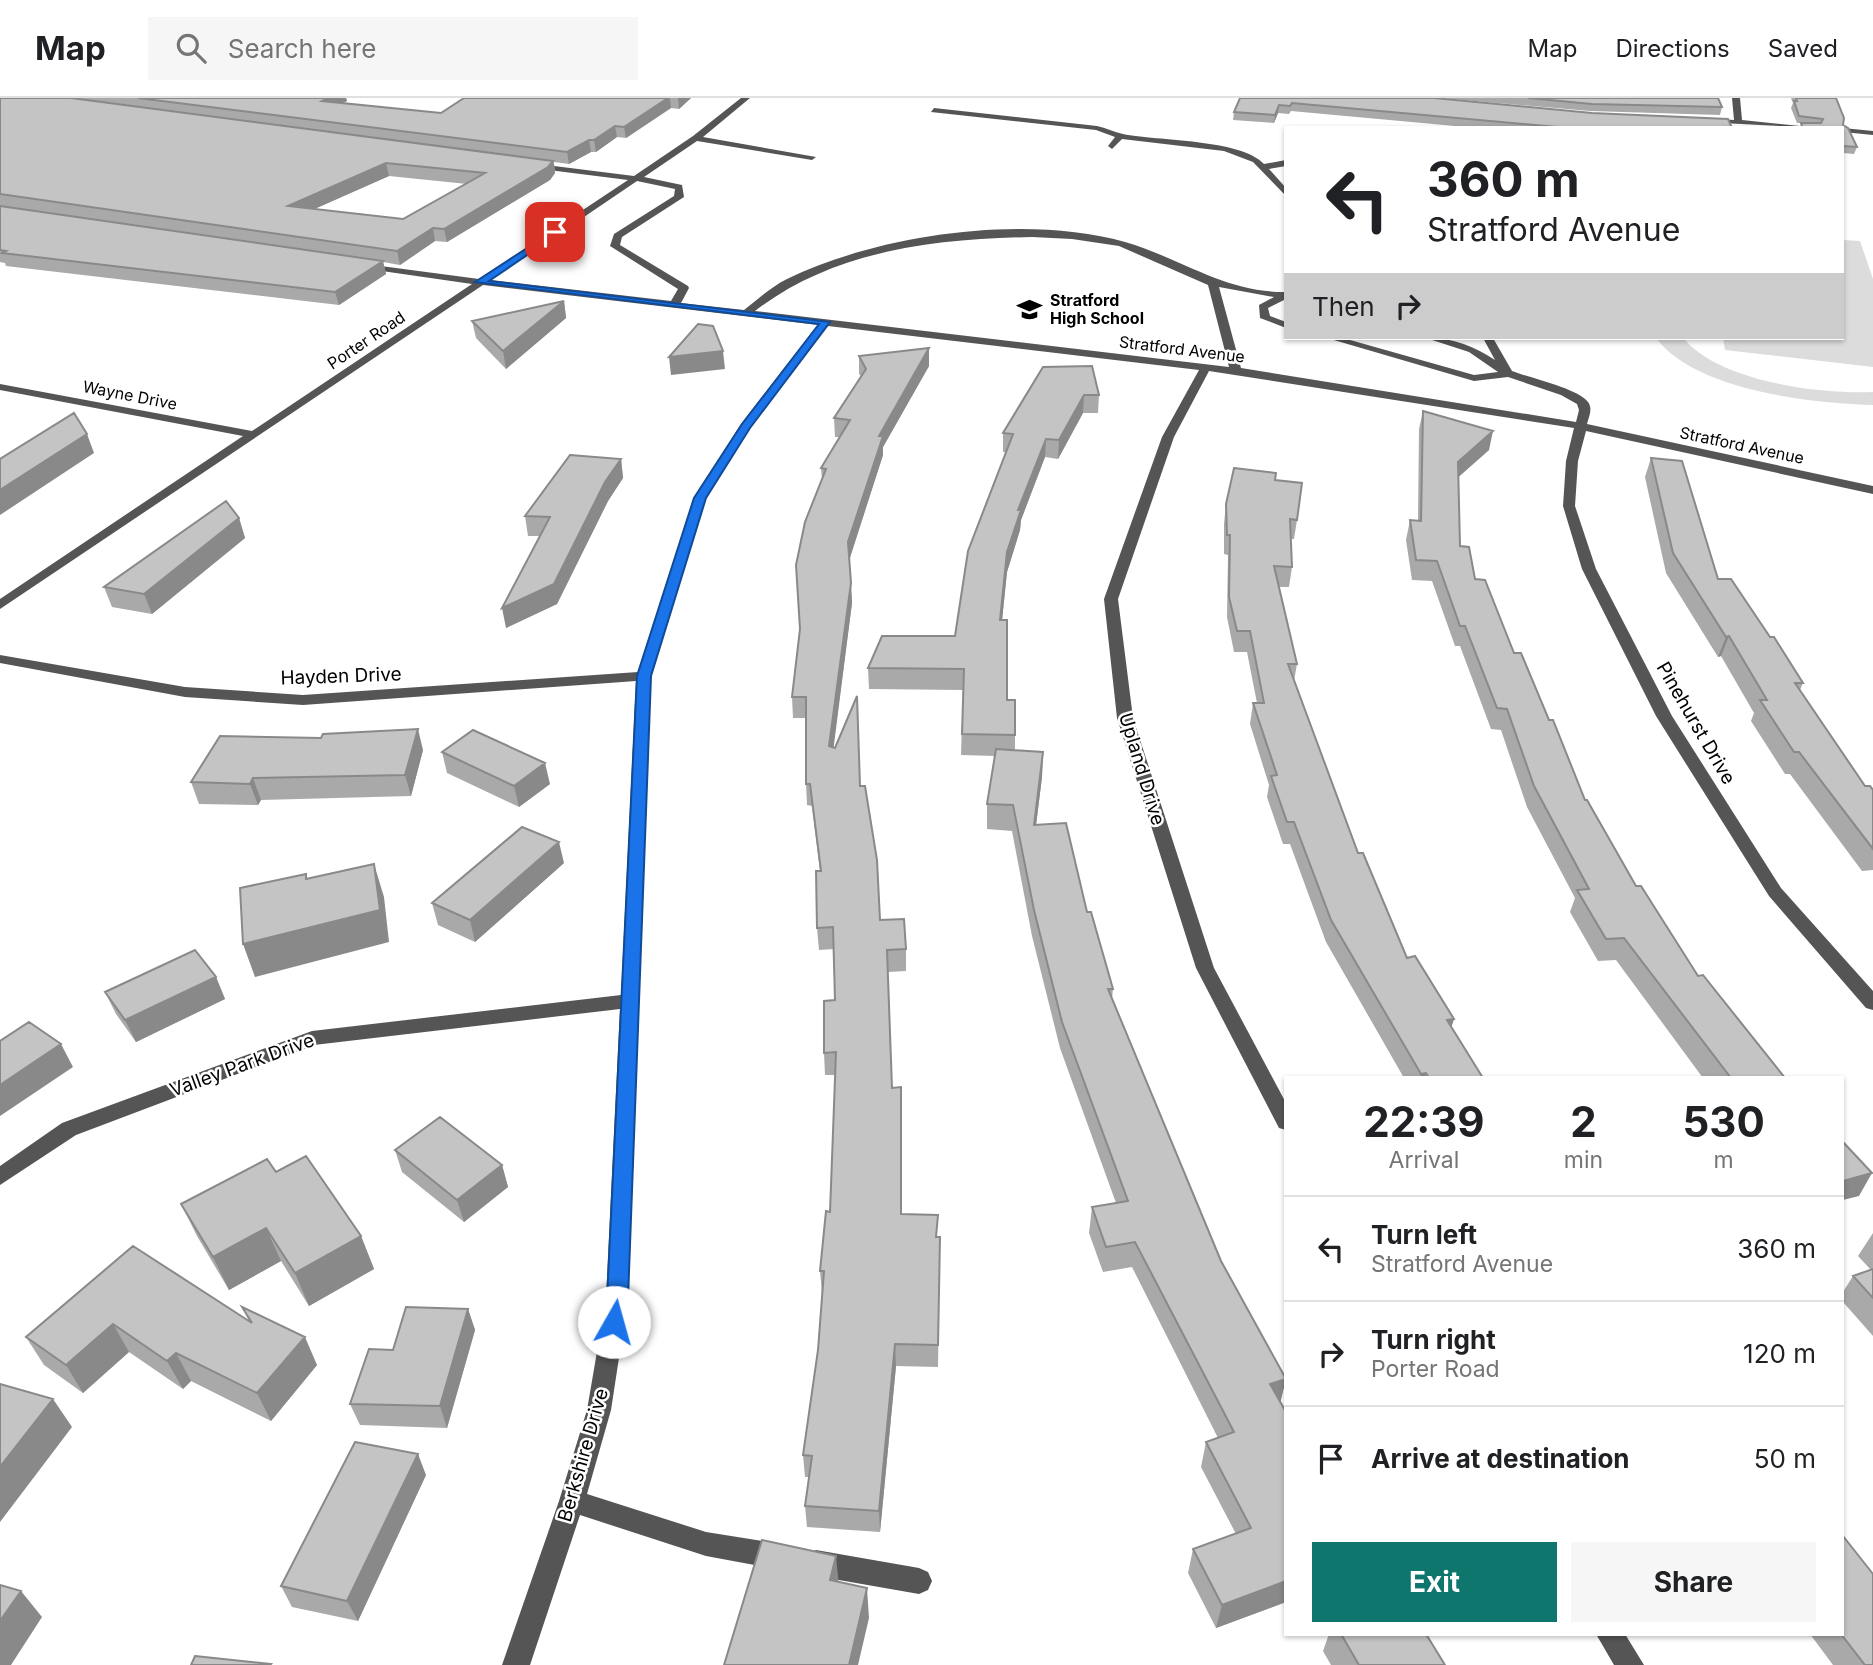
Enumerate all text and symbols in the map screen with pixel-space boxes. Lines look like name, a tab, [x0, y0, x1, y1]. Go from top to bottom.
search box	[148, 17, 638, 80]
text: Map	[35, 28, 106, 68]
icon: search	[172, 29, 210, 67]
text: Search here	[228, 33, 376, 64]
text: Map	[1528, 34, 1577, 63]
text: Directions	[1615, 34, 1730, 63]
text: Saved	[1768, 34, 1838, 63]
text: 360 m	[1427, 150, 1580, 209]
icon: left	[1312, 154, 1403, 245]
pin	[525, 202, 585, 262]
text: Stratford Avenue	[1427, 210, 1680, 249]
icon: arrive	[536, 213, 574, 251]
icon: right	[1389, 287, 1427, 325]
place label: Stratford High School	[1050, 290, 1144, 328]
text: Then	[1312, 291, 1375, 322]
school or university icon: Stratford High School	[1016, 295, 1044, 323]
street label: Porter Road	[323, 307, 409, 373]
street label: Stratford Avenue	[1118, 331, 1246, 367]
street label: Wayne Drive	[81, 376, 179, 414]
street label: Stratford Avenue	[1678, 422, 1806, 468]
street label: Pinehurst Drive	[1652, 658, 1740, 788]
street label: Hayden Drive	[280, 662, 402, 690]
street label: Upland Drive	[1114, 710, 1170, 828]
street label: Valley Park Drive	[167, 1028, 317, 1102]
text: 22:39	[1363, 1096, 1485, 1147]
text: 2	[1570, 1096, 1597, 1147]
text: 530	[1682, 1096, 1765, 1147]
text: Arrival	[1389, 1146, 1459, 1174]
text: min	[1564, 1146, 1603, 1174]
text: m	[1714, 1146, 1734, 1174]
text: Turn left	[1371, 1219, 1477, 1250]
icon: left	[1312, 1230, 1350, 1268]
text: 360 m	[1737, 1233, 1816, 1264]
text: Stratford Avenue	[1371, 1250, 1553, 1278]
position arrow	[577, 1285, 651, 1359]
text: Turn right	[1371, 1324, 1496, 1355]
icon: right	[1312, 1335, 1350, 1373]
text: 120 m	[1743, 1338, 1816, 1369]
text: Porter Road	[1371, 1355, 1500, 1383]
street label: Berkshire Drive	[553, 1386, 613, 1524]
icon: arrive	[1312, 1440, 1350, 1478]
text: Arrive at destination	[1371, 1443, 1630, 1474]
text: 50 m	[1754, 1443, 1816, 1474]
button: Exit	[1312, 1542, 1557, 1622]
button: Share	[1571, 1542, 1816, 1622]

